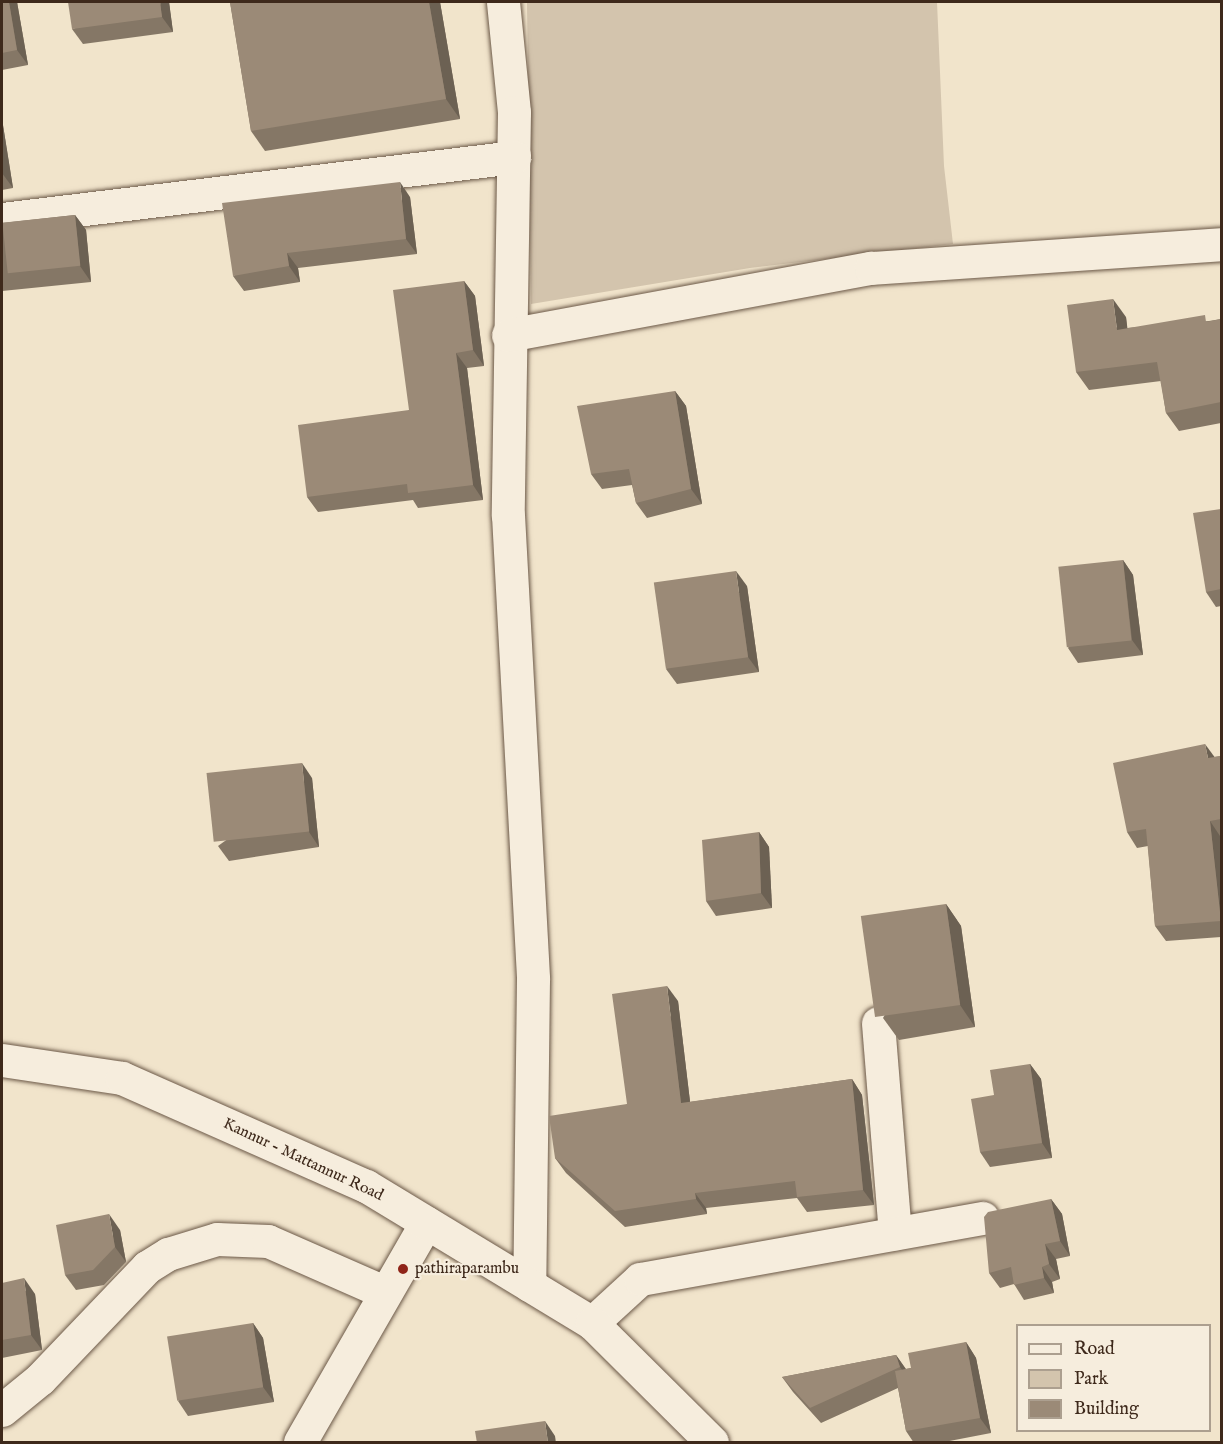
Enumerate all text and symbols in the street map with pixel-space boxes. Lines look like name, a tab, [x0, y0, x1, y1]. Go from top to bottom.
street label: Kannur - Mattannur Road	[220, 1114, 386, 1206]
place label: pathiraparambu	[415, 1259, 519, 1279]
marker: pathiraparambu	[396, 1262, 410, 1276]
legend	[1016, 1324, 1211, 1432]
text: Road	[1074, 1338, 1115, 1361]
text: Park	[1074, 1368, 1108, 1391]
text: Building	[1074, 1398, 1139, 1421]

